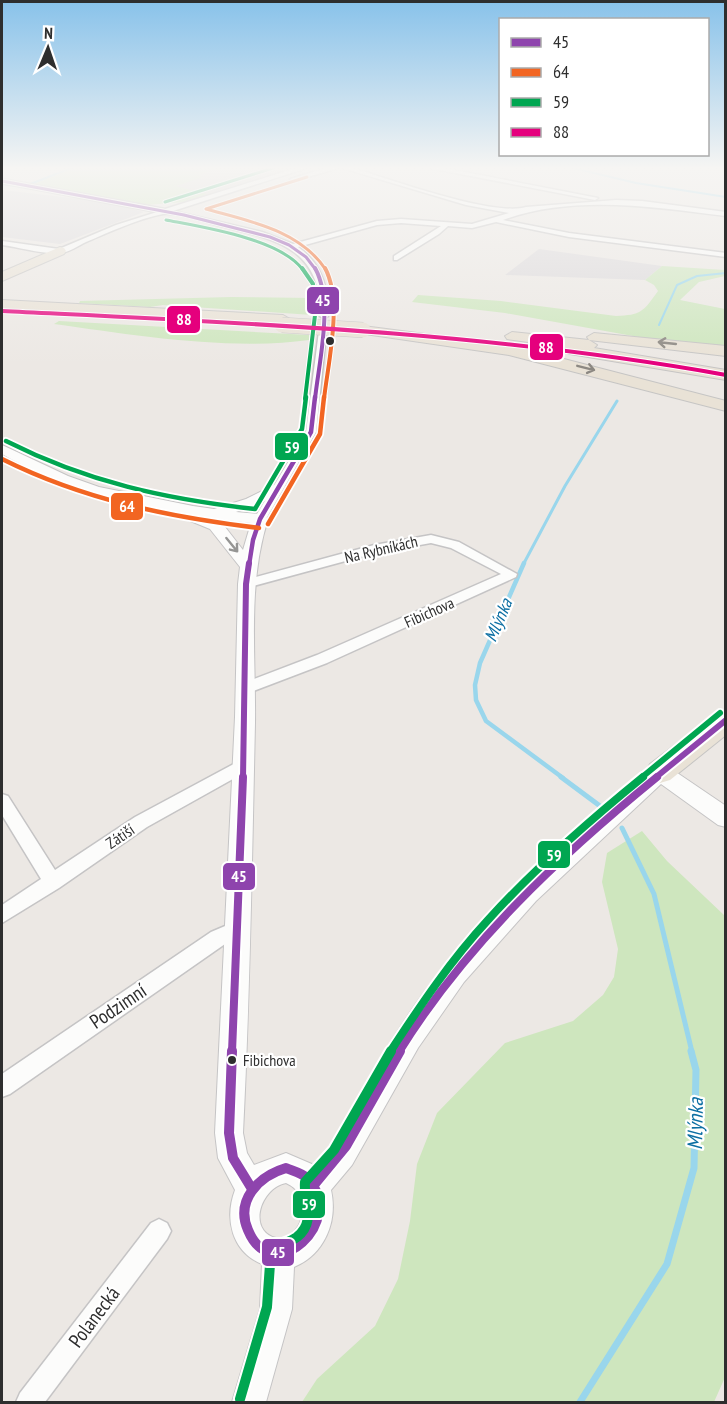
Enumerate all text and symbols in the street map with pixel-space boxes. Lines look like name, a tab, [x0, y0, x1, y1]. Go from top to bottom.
north arrow	[18, 18, 78, 78]
legend	[499, 18, 709, 156]
text: N	[44, 23, 53, 43]
text: 45	[553, 30, 569, 53]
text: 64	[553, 60, 569, 83]
text: 59	[553, 90, 569, 113]
text: 88	[553, 120, 569, 143]
line badge: 45	[306, 286, 340, 315]
text: 45	[315, 290, 331, 310]
line badge: 88	[166, 305, 201, 334]
text: 88	[176, 309, 192, 329]
line badge: 88	[529, 333, 564, 361]
unlabelled marker	[324, 335, 336, 347]
text: 88	[538, 337, 554, 357]
one-way arrow	[658, 337, 678, 348]
one-way arrow	[576, 363, 595, 375]
line badge: 59	[274, 432, 309, 461]
text: 59	[284, 437, 300, 457]
line badge: 64	[110, 492, 144, 521]
text: 64	[119, 496, 135, 516]
street label: Na Rybníkách	[342, 531, 420, 567]
one-way arrow	[225, 536, 238, 552]
street label: Fibichova	[401, 592, 457, 632]
water label: Mlýnka	[479, 594, 518, 645]
street label: Zátiší	[102, 819, 139, 853]
line badge: 59	[537, 840, 571, 869]
text: 59	[546, 845, 562, 865]
line badge: 45	[222, 862, 256, 891]
text: 45	[231, 866, 247, 886]
street label: Podzimní	[84, 977, 152, 1035]
place label: Fibichova	[243, 1050, 296, 1070]
marker: Fibichova	[226, 1054, 238, 1066]
water label: Mlýnka	[681, 1096, 709, 1150]
line badge: 59	[292, 1190, 326, 1219]
text: 59	[301, 1194, 317, 1214]
line badge: 45	[261, 1238, 295, 1267]
text: 45	[270, 1242, 286, 1262]
street label: Polanecká	[63, 1281, 125, 1353]

